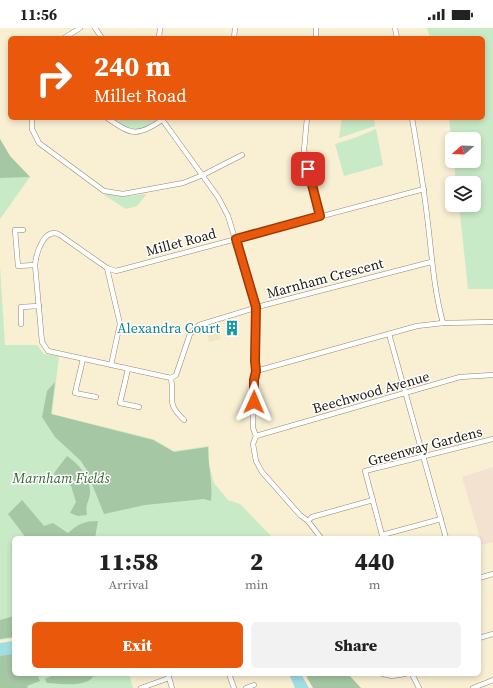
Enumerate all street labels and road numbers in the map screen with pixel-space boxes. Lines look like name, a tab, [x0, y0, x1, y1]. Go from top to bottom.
street label: Millet Road	[144, 223, 218, 261]
street label: Marnham Crescent	[264, 253, 386, 303]
street label: Beechwood Avenue	[310, 366, 432, 418]
street label: Greenway Gardens	[366, 421, 484, 471]

